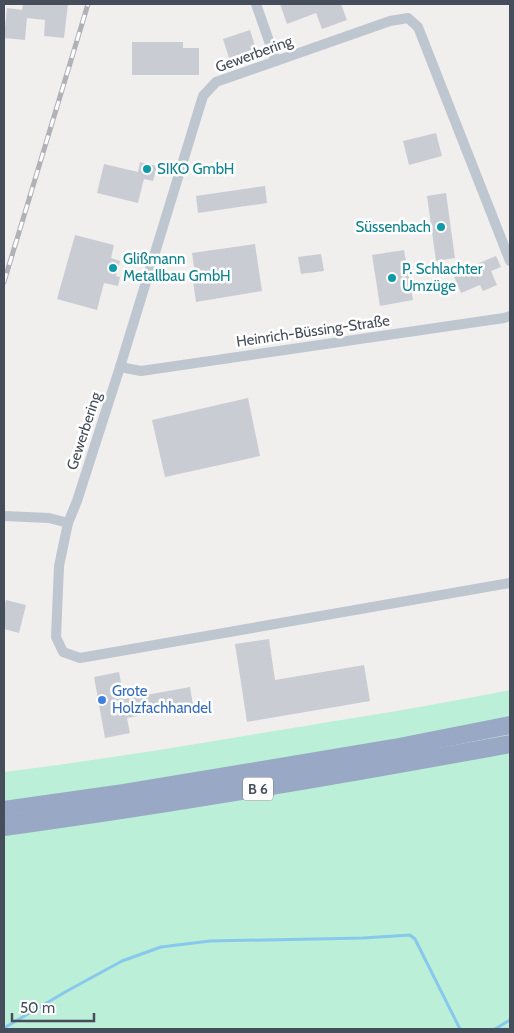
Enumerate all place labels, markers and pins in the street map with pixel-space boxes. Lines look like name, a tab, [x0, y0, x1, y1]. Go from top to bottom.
place label: SIKO GmbH	[157, 160, 234, 178]
marker: SIKO GmbH	[141, 163, 153, 175]
place label: Süssenbach	[356, 218, 431, 236]
marker: Süssenbach	[435, 221, 447, 233]
place label: Glißmann Metallbau GmbH	[123, 250, 231, 285]
place label: P. Schlachter Umzüge	[402, 260, 483, 295]
marker: Glißmann Metallbau GmbH	[107, 262, 119, 274]
marker: P. Schlachter Umzüge	[386, 272, 398, 284]
place label: Grote Holzfachhandel	[112, 682, 212, 717]
marker: Grote Holzfachhandel	[96, 694, 108, 706]

